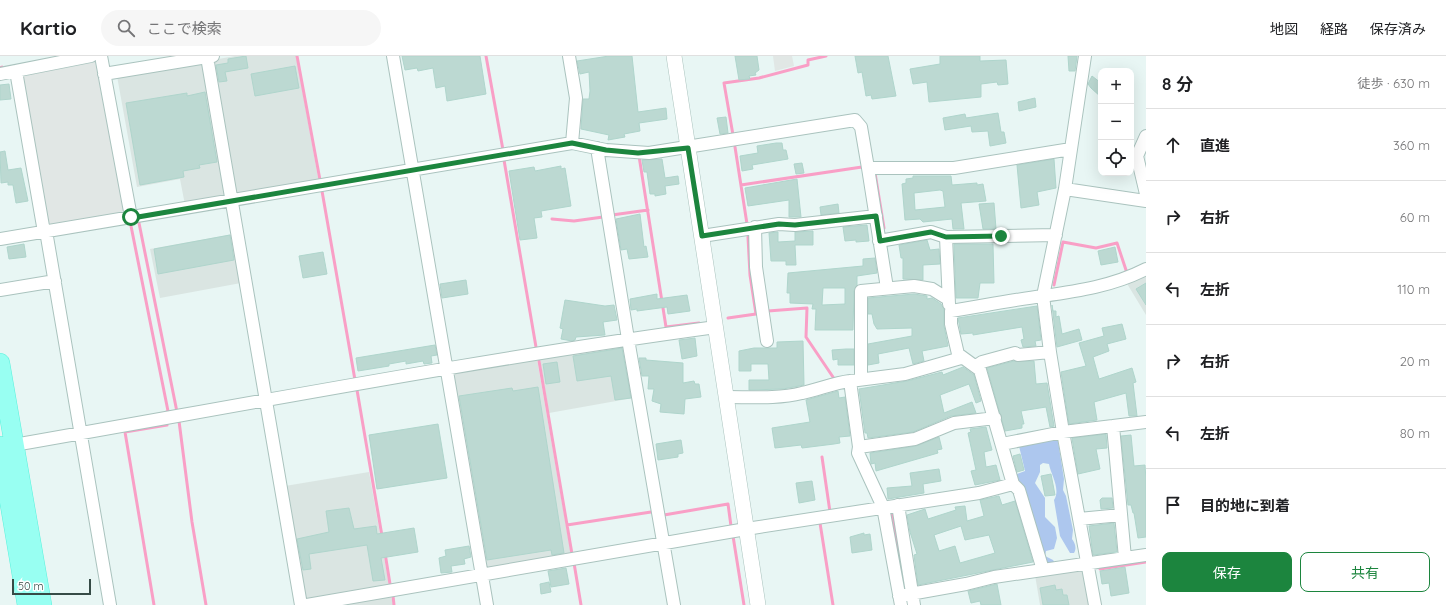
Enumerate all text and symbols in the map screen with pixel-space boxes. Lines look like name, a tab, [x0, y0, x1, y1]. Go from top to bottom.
search box	[101, 10, 381, 46]
text: Kartio	[20, 16, 77, 40]
icon: search	[115, 17, 137, 39]
text: ここで検索	[147, 19, 222, 38]
text: 地図	[1270, 20, 1298, 38]
text: 経路	[1320, 20, 1348, 38]
text: 保存済み	[1370, 20, 1426, 38]
map controls	[1098, 68, 1134, 176]
button: +	[1098, 68, 1134, 104]
text: 8 分	[1162, 73, 1193, 94]
text: 徒歩 · 630 m	[1357, 75, 1430, 91]
button: −	[1098, 104, 1134, 140]
icon: ahead	[1162, 134, 1184, 156]
text: 直進	[1200, 136, 1230, 155]
text: 360 m	[1393, 137, 1430, 153]
button: locate	[1098, 140, 1134, 176]
icon: right	[1162, 206, 1184, 228]
route start	[122, 208, 140, 226]
text: 右折	[1200, 208, 1230, 227]
text: 60 m	[1400, 209, 1430, 225]
route end	[992, 227, 1010, 245]
icon: left	[1162, 278, 1184, 300]
text: 左折	[1200, 280, 1230, 299]
text: 110 m	[1397, 281, 1430, 297]
icon: right	[1162, 350, 1184, 372]
text: 右折	[1200, 352, 1230, 371]
text: 20 m	[1400, 353, 1430, 369]
icon: left	[1162, 422, 1184, 444]
text: 左折	[1200, 424, 1230, 443]
text: 80 m	[1400, 425, 1430, 441]
icon: arrive	[1162, 494, 1184, 516]
text: 目的地に到着	[1200, 496, 1290, 515]
button: 保存	[1162, 552, 1292, 592]
button: 共有	[1300, 552, 1430, 592]
scale bar	[12, 577, 91, 596]
text: 50 m	[18, 579, 44, 593]

